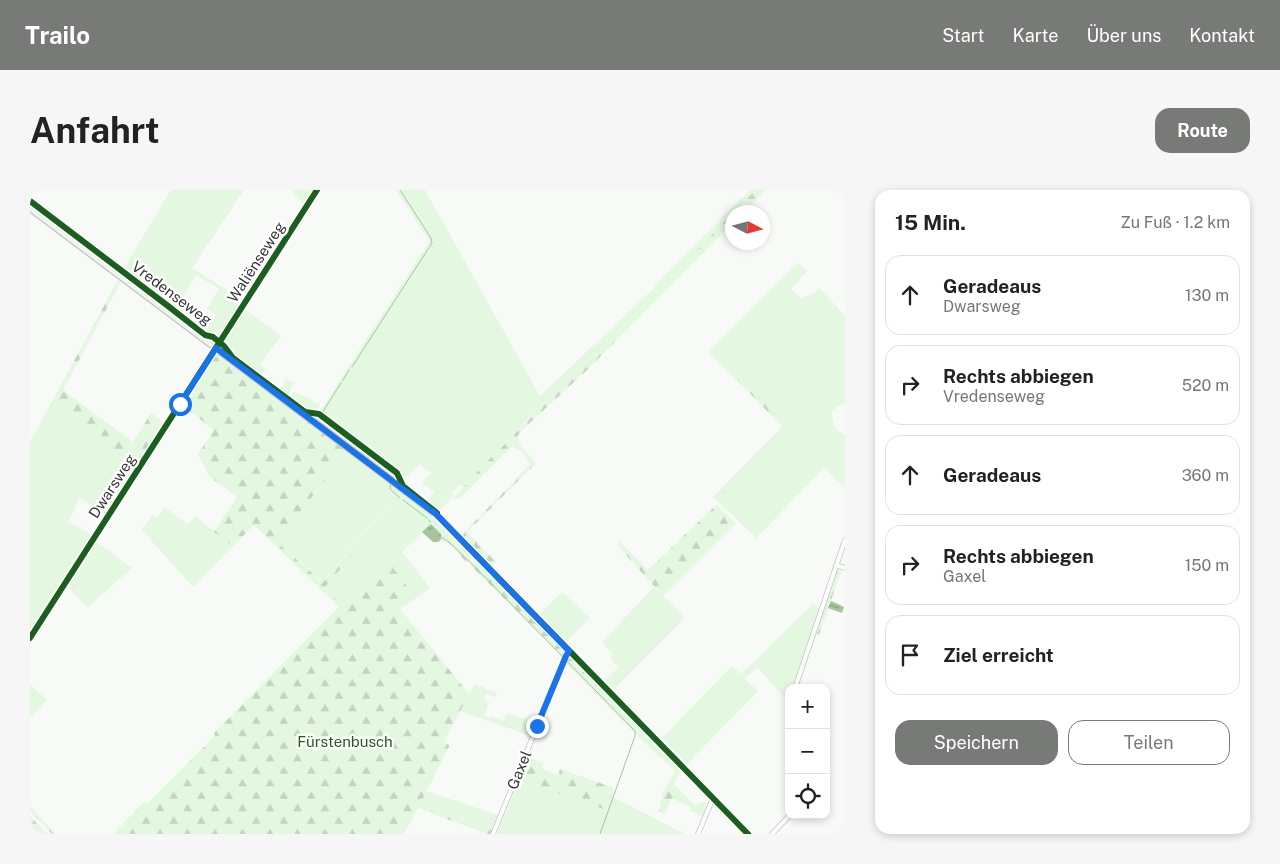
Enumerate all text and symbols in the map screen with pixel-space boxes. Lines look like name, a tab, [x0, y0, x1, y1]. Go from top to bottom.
text: Trailo	[25, 21, 90, 49]
text: Start	[942, 25, 985, 46]
text: Karte	[1013, 25, 1058, 46]
text: Über uns	[1086, 25, 1161, 46]
text: Kontakt	[1189, 25, 1255, 46]
button: Route	[1155, 108, 1250, 153]
text: Anfahrt	[30, 110, 160, 151]
north arrow	[725, 205, 770, 250]
text: 15 Min.	[895, 210, 966, 235]
text: Zu Fuß · 1.2 km	[1121, 213, 1230, 232]
street label: Waliënseweg	[224, 219, 288, 305]
street label: Vredenseweg	[129, 257, 215, 329]
text: Geradeaus	[943, 275, 1041, 297]
icon: ahead	[896, 281, 924, 309]
text: 130 m	[1185, 286, 1229, 305]
text: Dwarsweg	[943, 297, 1021, 316]
text: Rechts abbiegen	[943, 365, 1094, 387]
icon: right	[896, 371, 924, 399]
text: 520 m	[1182, 376, 1229, 395]
text: Vredenseweg	[943, 387, 1045, 406]
route start	[169, 393, 192, 416]
street label: Dwarsweg	[85, 451, 139, 521]
icon: ahead	[896, 461, 924, 489]
text: Geradeaus	[943, 464, 1041, 486]
text: 360 m	[1182, 466, 1229, 485]
text: Rechts abbiegen	[943, 545, 1094, 567]
icon: right	[896, 551, 924, 579]
text: 150 m	[1185, 556, 1229, 575]
text: Gaxel	[943, 567, 986, 586]
icon: arrive	[896, 641, 924, 669]
text: Ziel erreicht	[943, 644, 1054, 666]
map controls	[785, 684, 830, 819]
button: +	[785, 684, 830, 729]
route end	[526, 715, 549, 738]
button: Speichern	[895, 720, 1058, 765]
button: Teilen	[1068, 720, 1230, 765]
button: −	[785, 729, 830, 774]
park label: Fürstenbusch	[297, 733, 393, 750]
street label: Gaxel	[504, 748, 534, 792]
button: locate	[785, 774, 830, 819]

